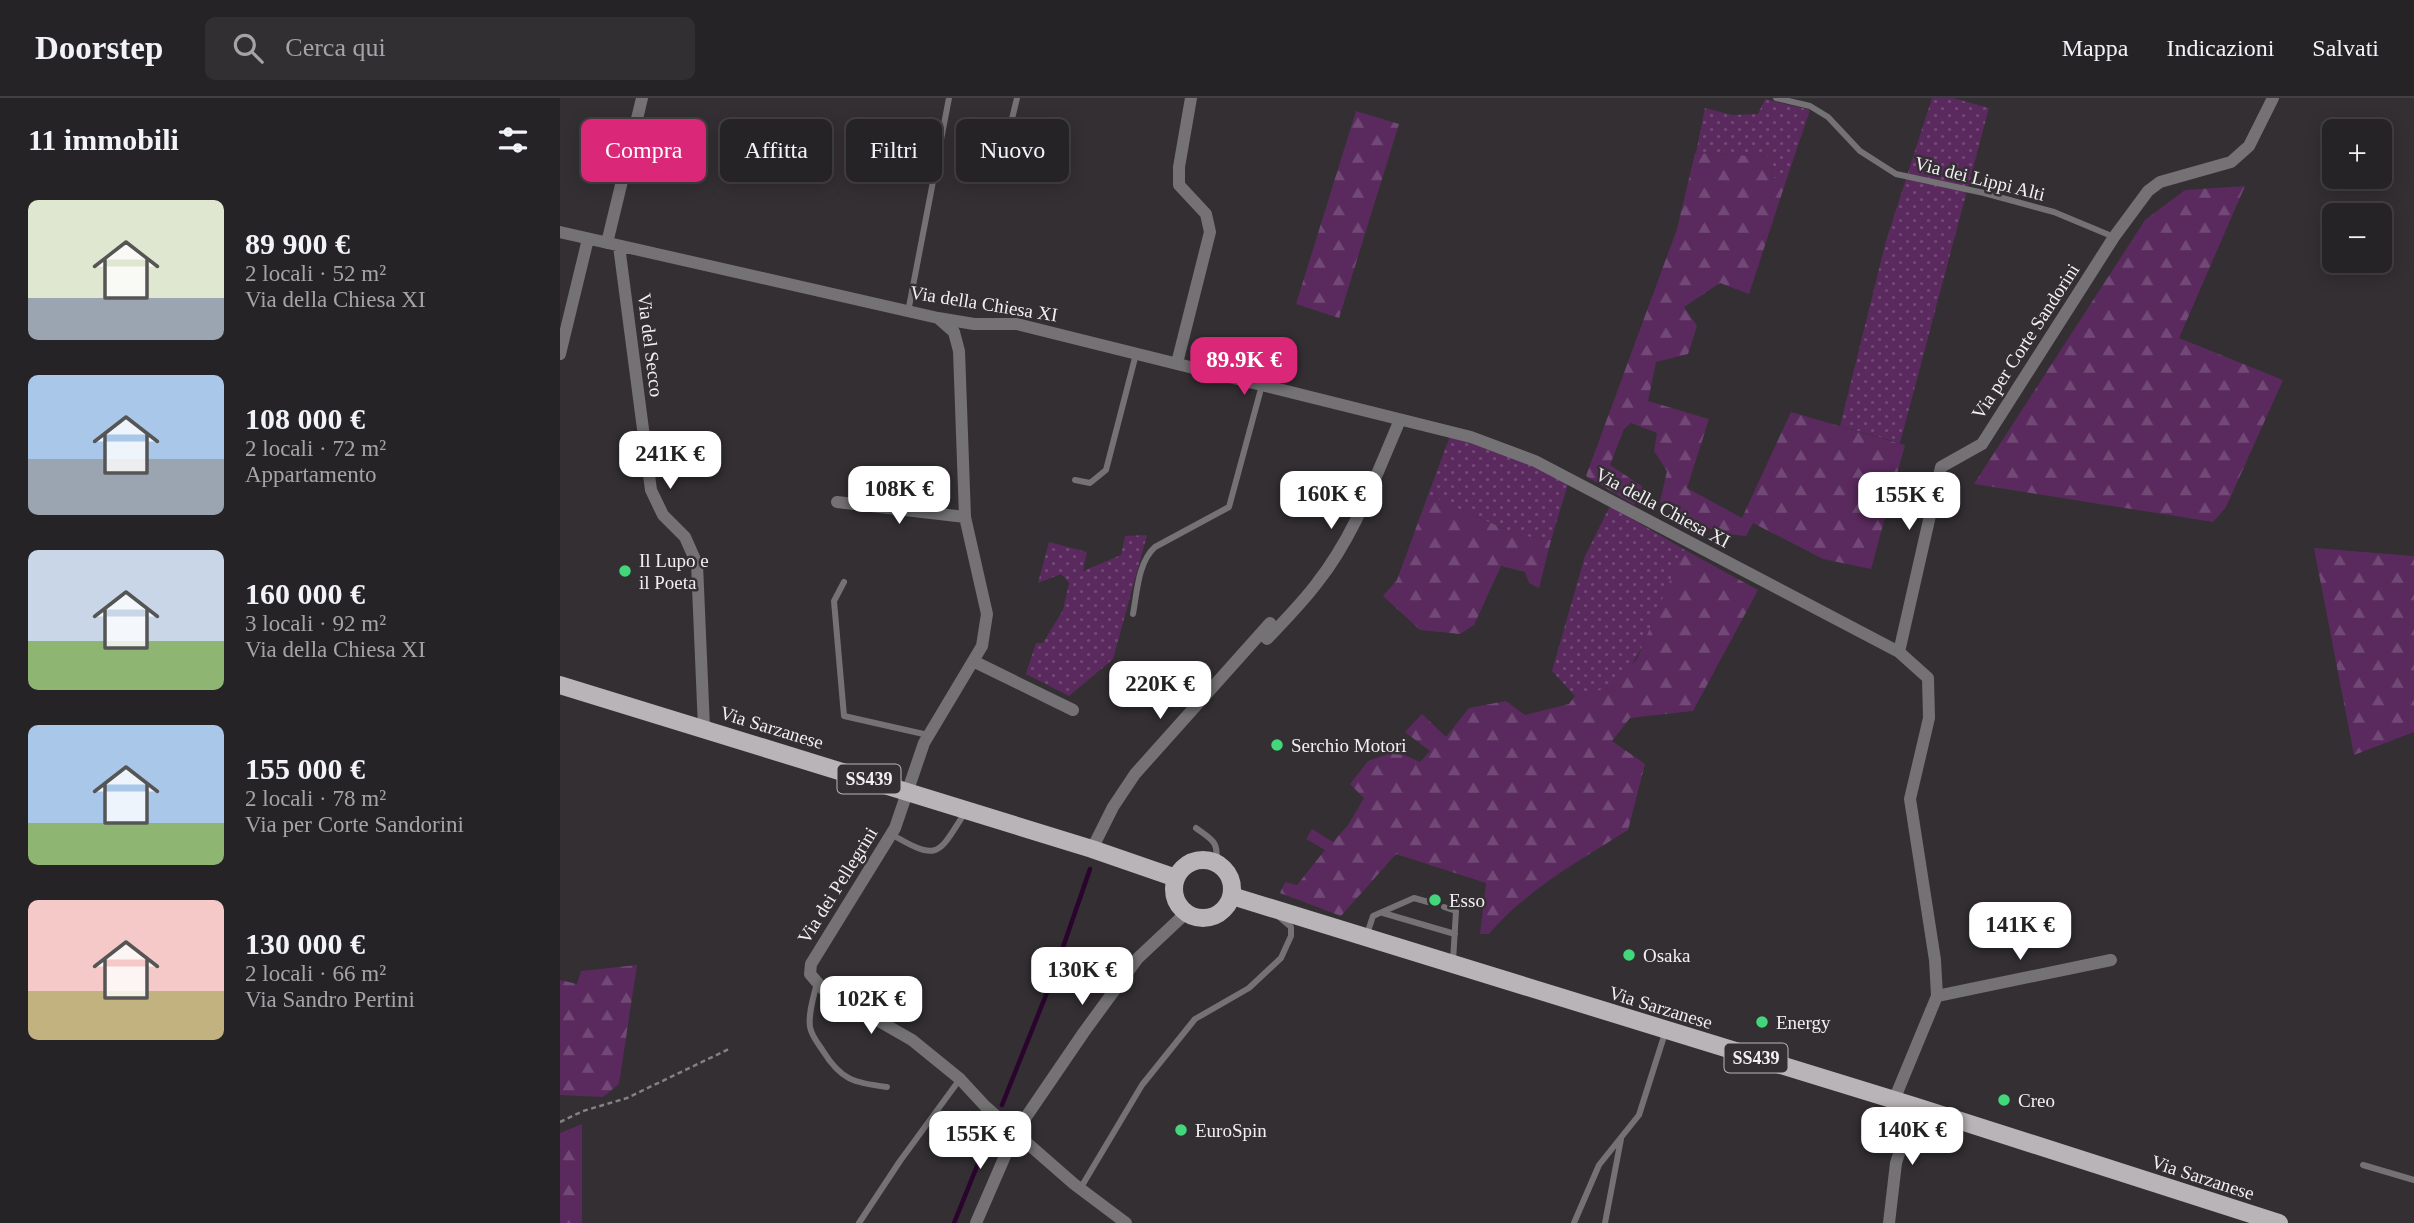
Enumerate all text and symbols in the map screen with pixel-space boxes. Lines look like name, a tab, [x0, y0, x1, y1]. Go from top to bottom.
search box	[205, 17, 695, 80]
icon: search	[229, 29, 267, 67]
text: Doorstep	[35, 30, 163, 66]
text: Cerca qui	[285, 33, 386, 62]
text: Mappa	[2062, 35, 2128, 61]
text: Indicazioni	[2166, 35, 2274, 61]
text: Salvati	[2312, 35, 2379, 61]
chip: Compra	[581, 119, 706, 182]
chip: Affitta	[720, 119, 832, 182]
chip: Filtri	[846, 119, 942, 182]
chip: Nuovo	[956, 119, 1069, 182]
map controls	[2322, 119, 2392, 273]
button: +	[2322, 119, 2392, 189]
icon: filters	[494, 121, 532, 159]
text: 11 immobili	[28, 123, 179, 156]
street label: Via dei Lippi Alti	[1913, 152, 2047, 205]
button: −	[2322, 203, 2392, 273]
text: 89 900 €	[245, 227, 350, 260]
icon: home	[84, 228, 168, 312]
street label: Via per Corte Sandorini	[1967, 260, 2083, 423]
text: 2 locali · 52 m²	[245, 261, 386, 286]
street label: Via della Chiesa XI	[909, 281, 1059, 326]
text: Via della Chiesa XI	[245, 287, 426, 312]
street label: Via del Secco	[634, 292, 667, 398]
pin: 89.9K €	[1179, 338, 1309, 397]
text: 89.9K €	[1206, 347, 1282, 372]
text: 108 000 €	[245, 402, 365, 435]
icon: home	[84, 403, 168, 487]
pin: 241K €	[613, 432, 727, 491]
text: 2 locali · 72 m²	[245, 436, 386, 461]
text: 241K €	[635, 441, 705, 466]
text: Appartamento	[245, 462, 377, 487]
street label: Via della Chiesa XI	[1592, 463, 1734, 552]
pin: 108K €	[842, 466, 956, 526]
pin: 160K €	[1274, 472, 1388, 531]
pin: 155K €	[1852, 472, 1966, 532]
text: 108K €	[864, 476, 934, 501]
text: 160K €	[1296, 481, 1366, 506]
text: 155K €	[1874, 482, 1944, 507]
place label: Il Lupo e il Poeta	[639, 550, 709, 593]
marker: Il Lupo e il Poeta	[617, 563, 633, 579]
text: 160 000 €	[245, 577, 365, 610]
icon: home	[84, 578, 168, 662]
text: 3 locali · 92 m²	[245, 611, 386, 636]
text: Via della Chiesa XI	[245, 637, 426, 662]
pin: 220K €	[1103, 662, 1217, 721]
text: 220K €	[1125, 671, 1195, 696]
street label: Via Sarzanese	[718, 702, 826, 753]
place label: Serchio Motori	[1291, 735, 1407, 756]
marker: Serchio Motori	[1269, 737, 1285, 753]
text: 155 000 €	[245, 752, 365, 785]
icon: home	[84, 753, 168, 837]
road number: SS439	[838, 764, 900, 794]
text: 2 locali · 78 m²	[245, 786, 386, 811]
text: Via per Corte Sandorini	[245, 812, 464, 837]
street label: Via dei Pellegrini	[793, 823, 882, 947]
place label: Esso	[1449, 890, 1485, 911]
marker: Esso	[1427, 892, 1443, 908]
pin: 141K €	[1963, 902, 2077, 962]
text: 141K €	[1985, 912, 2055, 937]
text: 130 000 €	[245, 927, 365, 960]
icon: home	[84, 928, 168, 1012]
place label: Osaka	[1643, 945, 1691, 966]
marker: Osaka	[1621, 947, 1637, 963]
pin: 130K €	[1025, 948, 1139, 1007]
text: 130K €	[1047, 957, 1117, 982]
text: 2 locali · 66 m²	[245, 961, 386, 986]
pin: 102K €	[814, 976, 928, 1036]
street label: Via Sarzanese	[1607, 982, 1715, 1033]
text: 102K €	[836, 986, 906, 1011]
text: Via Sandro Pertini	[245, 987, 415, 1012]
place label: Energy	[1776, 1012, 1831, 1033]
marker: Energy	[1754, 1014, 1770, 1030]
road number: SS439	[1724, 1043, 1788, 1072]
place label: Creo	[2018, 1090, 2055, 1111]
marker: Creo	[1996, 1092, 2012, 1108]
pin: 140K €	[1855, 1108, 1969, 1167]
pin: 155K €	[923, 1112, 1037, 1171]
text: 140K €	[1877, 1117, 1947, 1142]
place label: EuroSpin	[1195, 1120, 1267, 1141]
text: 155K €	[945, 1121, 1015, 1146]
marker: EuroSpin	[1173, 1122, 1189, 1138]
street label: Via Sarzanese	[2149, 1151, 2257, 1204]

